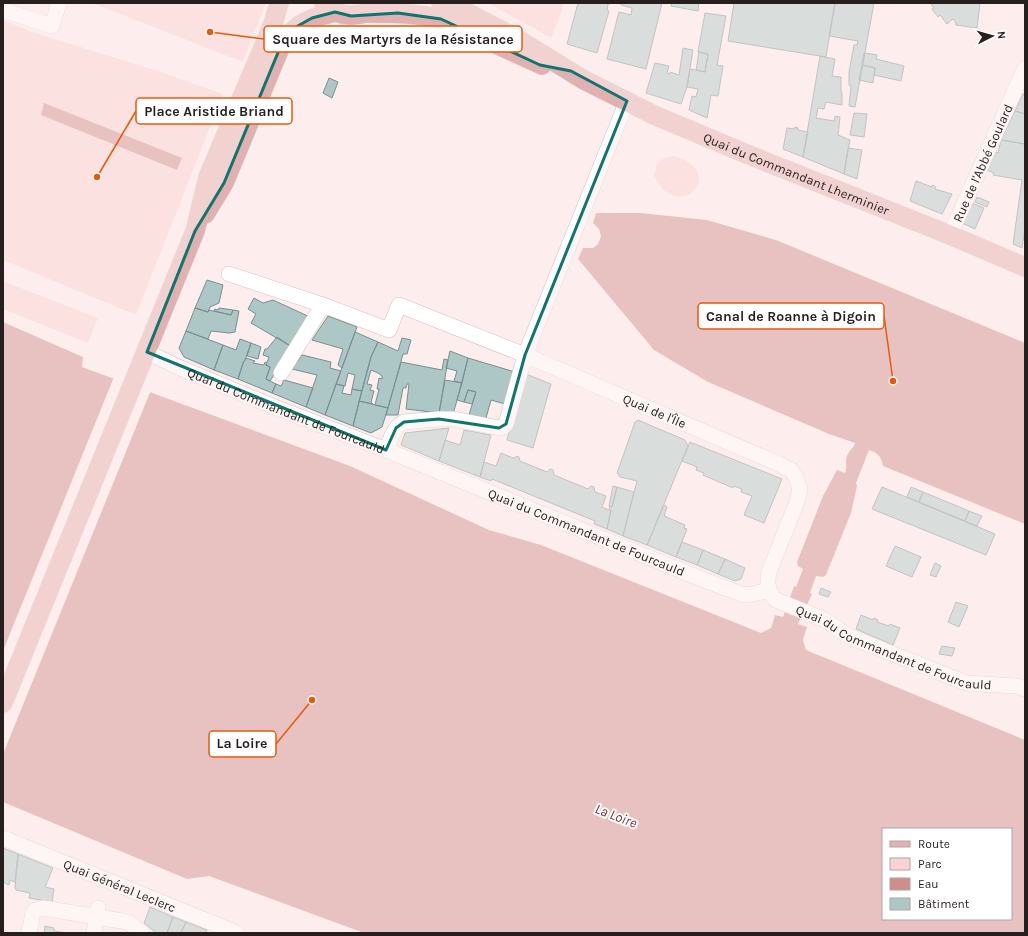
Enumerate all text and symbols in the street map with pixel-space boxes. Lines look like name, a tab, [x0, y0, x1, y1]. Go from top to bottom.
north arrow	[972, 16, 1012, 56]
callout: Square des Martyrs de la Résistance	[264, 26, 522, 52]
text: N	[995, 30, 1008, 40]
text: Square des Martyrs de la Résistance	[272, 31, 514, 48]
callout: Place Aristide Briand	[136, 98, 292, 124]
street label: Rue de l'Abbé Goulard	[949, 102, 1015, 224]
text: Place Aristide Briand	[144, 103, 284, 120]
street label: Quai du Commandant Lherminier	[701, 129, 892, 218]
callout: Canal de Roanne à Digoin	[698, 303, 884, 329]
text: Canal de Roanne à Digoin	[706, 308, 876, 325]
street label: Quai du Commandant de Fourcauld	[185, 364, 387, 456]
street label: Quai de l'Île	[621, 390, 689, 431]
street label: Quai du Commandant de Fourcauld	[486, 485, 687, 579]
street label: Quai du Commandant de Fourcauld	[794, 602, 992, 692]
callout: La Loire	[209, 731, 276, 757]
text: La Loire	[217, 735, 268, 752]
water label: La Loire	[593, 800, 640, 832]
legend	[882, 828, 1012, 920]
text: Route	[918, 837, 950, 851]
street label: Quai Général Leclerc	[61, 856, 178, 915]
text: Parc	[918, 857, 942, 871]
text: Eau	[918, 877, 939, 891]
text: Bâtiment	[918, 897, 970, 911]

